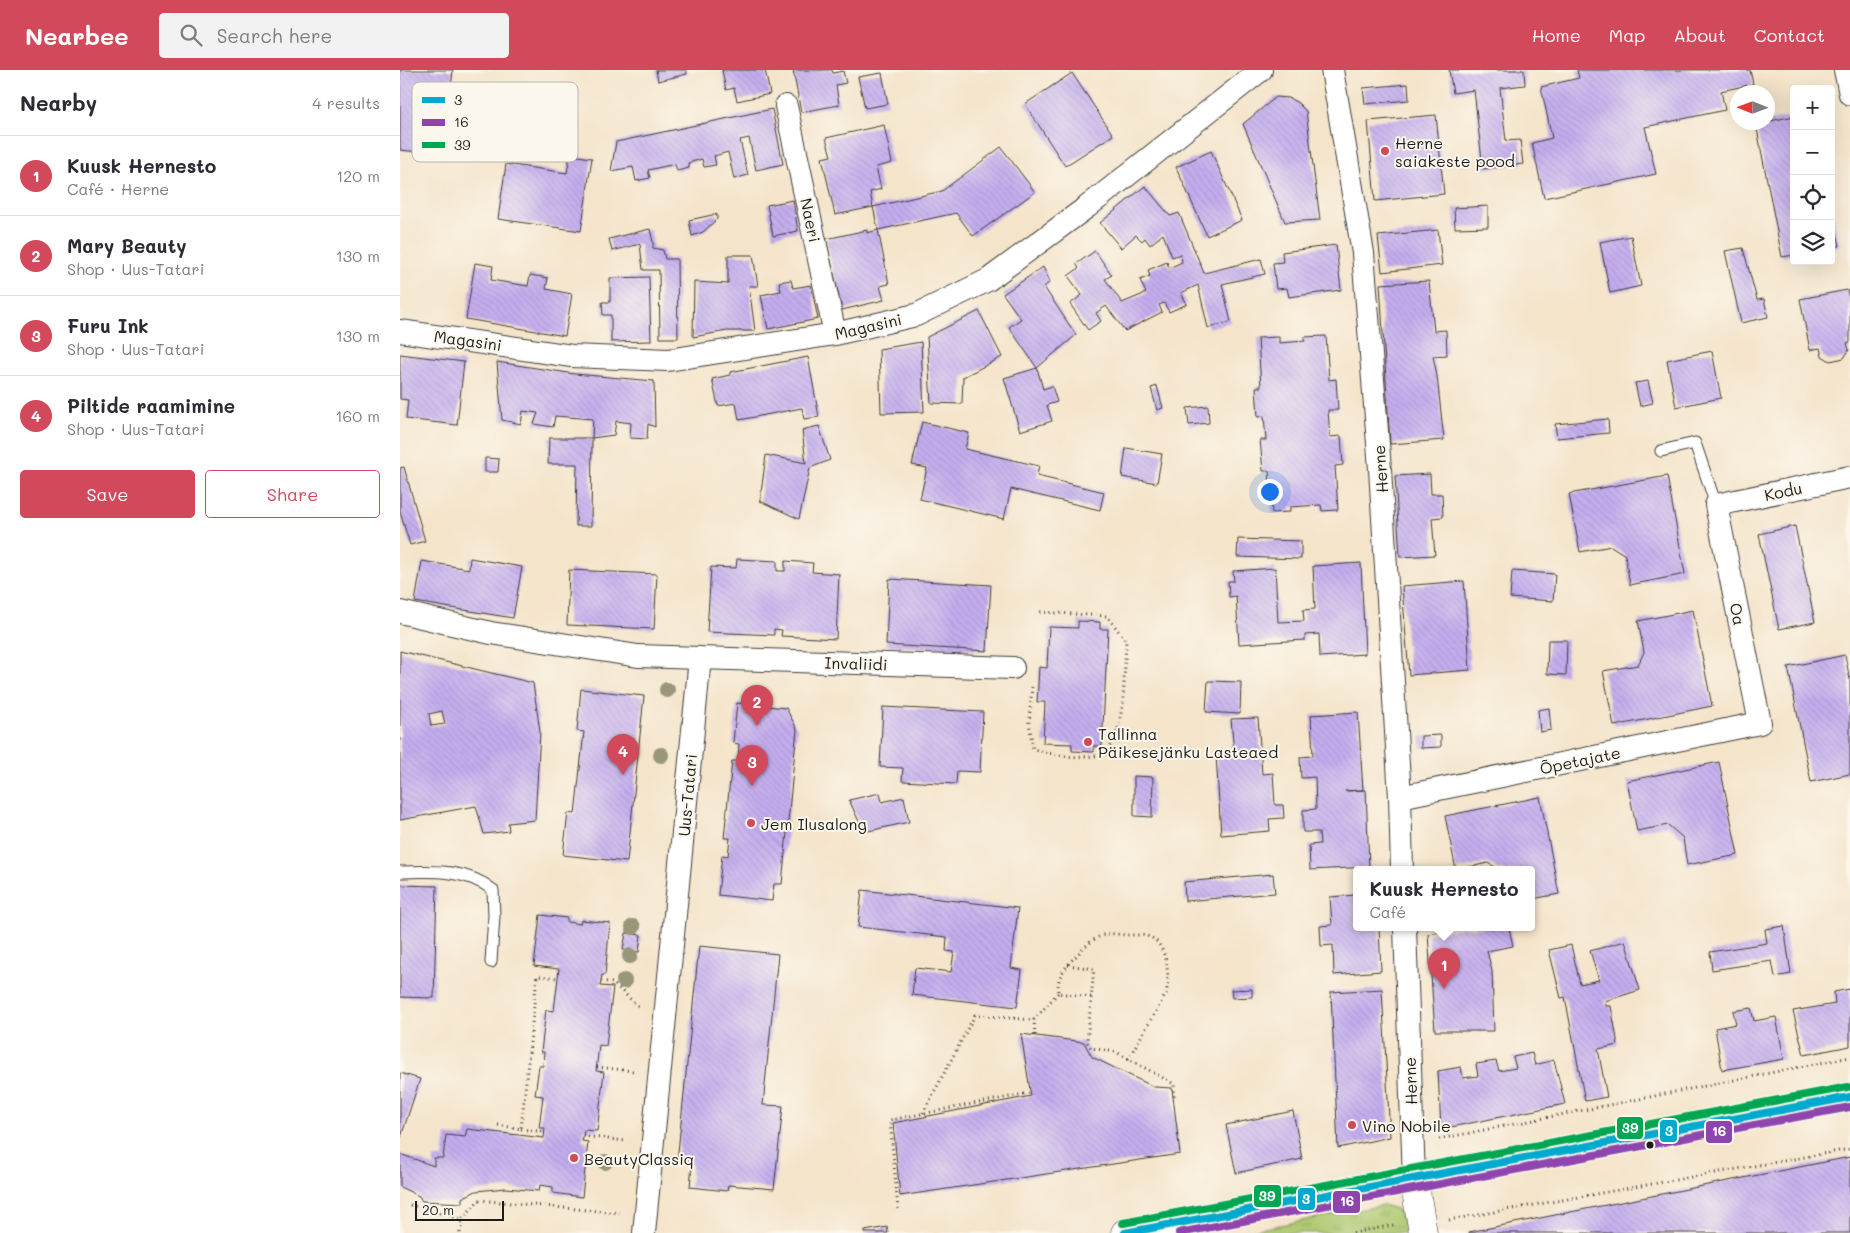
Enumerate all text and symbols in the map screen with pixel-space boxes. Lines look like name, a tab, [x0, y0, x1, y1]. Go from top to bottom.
search box	[159, 13, 509, 58]
text: Nearbee	[25, 20, 129, 51]
icon: search	[177, 21, 205, 49]
text: Search here	[217, 23, 332, 48]
text: Home	[1532, 23, 1581, 47]
text: Map	[1609, 23, 1645, 47]
text: About	[1673, 23, 1726, 47]
text: Contact	[1754, 23, 1825, 47]
legend	[412, 82, 578, 162]
north arrow	[1730, 85, 1775, 130]
map controls	[1790, 85, 1835, 265]
button: +	[1790, 85, 1835, 130]
text: Nearby	[20, 89, 97, 116]
text: 3	[454, 90, 462, 109]
text: 4 results	[312, 92, 380, 113]
text: 16	[454, 112, 469, 131]
button: −	[1790, 130, 1835, 175]
place label: Herne saiakeste pood	[1395, 132, 1515, 171]
text: 39	[454, 135, 470, 154]
marker: Herne saiakeste pood	[1379, 145, 1391, 157]
text: Kuusk Hernesto	[67, 153, 216, 178]
text: 1	[32, 165, 40, 186]
text: 120 m	[336, 165, 380, 186]
button: locate	[1790, 175, 1835, 220]
text: Café · Herne	[67, 178, 169, 199]
street label: Naeri	[796, 196, 826, 244]
button: layers	[1790, 220, 1835, 265]
text: Mary Beauty	[67, 233, 187, 258]
text: 2	[32, 245, 40, 266]
text: 130 m	[336, 245, 380, 266]
text: Shop · Uus-Tatari	[67, 258, 204, 279]
street label: Magasini	[832, 308, 904, 344]
text: Furu Ink	[67, 313, 149, 338]
text: 3	[31, 325, 41, 346]
text: 130 m	[336, 325, 380, 346]
street label: Magasini	[433, 325, 503, 355]
text: Shop · Uus-Tatari	[67, 338, 204, 359]
text: Piltide raamimine	[67, 393, 235, 418]
text: 4	[31, 405, 41, 426]
text: 160 m	[335, 405, 380, 426]
text: Shop · Uus-Tatari	[67, 418, 204, 439]
street label: Herne	[1368, 444, 1392, 494]
button: Save	[20, 470, 195, 518]
button: Share	[205, 470, 380, 518]
street label: Kodu	[1762, 477, 1804, 505]
your location	[1257, 479, 1283, 505]
street label: Oa	[1726, 601, 1750, 627]
street label: Invaliidi	[824, 651, 888, 675]
pin: 2	[741, 685, 773, 726]
place label: Tallinna Päikesejänku Lasteaed	[1098, 723, 1278, 762]
pin: 4	[607, 734, 639, 775]
marker: Tallinna Päikesejänku Lasteaed	[1082, 736, 1094, 748]
street label: Õpetajate	[1538, 741, 1622, 779]
pin: 3	[736, 745, 768, 786]
street label: Uus-Tatari	[673, 753, 701, 837]
place label: Jem Ilusalong	[761, 813, 867, 834]
marker: Jem Ilusalong	[745, 817, 757, 829]
popup	[1353, 866, 1535, 931]
text: Kuusk Hernesto	[1369, 876, 1519, 901]
text: Café	[1369, 901, 1406, 922]
pin: 1	[1428, 948, 1460, 989]
street label: Herne	[1399, 1057, 1421, 1105]
place label: Vino Nobile	[1362, 1115, 1451, 1136]
line badge: 39	[1616, 1116, 1644, 1140]
text: 39	[1622, 1118, 1639, 1137]
marker: Vino Nobile	[1346, 1119, 1358, 1131]
line badge: 3	[1659, 1119, 1678, 1143]
line badge: 16	[1705, 1120, 1733, 1144]
text: 3	[1665, 1121, 1673, 1140]
text: 16	[1712, 1121, 1726, 1140]
unlabelled marker	[1645, 1140, 1655, 1150]
place label: BeautyClassiq	[584, 1148, 694, 1169]
marker: BeautyClassiq	[568, 1152, 580, 1164]
line badge: 39	[1253, 1184, 1282, 1208]
text: 39	[1259, 1186, 1276, 1205]
line badge: 3	[1297, 1187, 1316, 1211]
text: 3	[1302, 1189, 1310, 1208]
line badge: 16	[1332, 1190, 1361, 1214]
text: 16	[1340, 1191, 1354, 1210]
scale bar	[415, 1198, 504, 1221]
text: 20 m	[422, 1200, 454, 1219]

